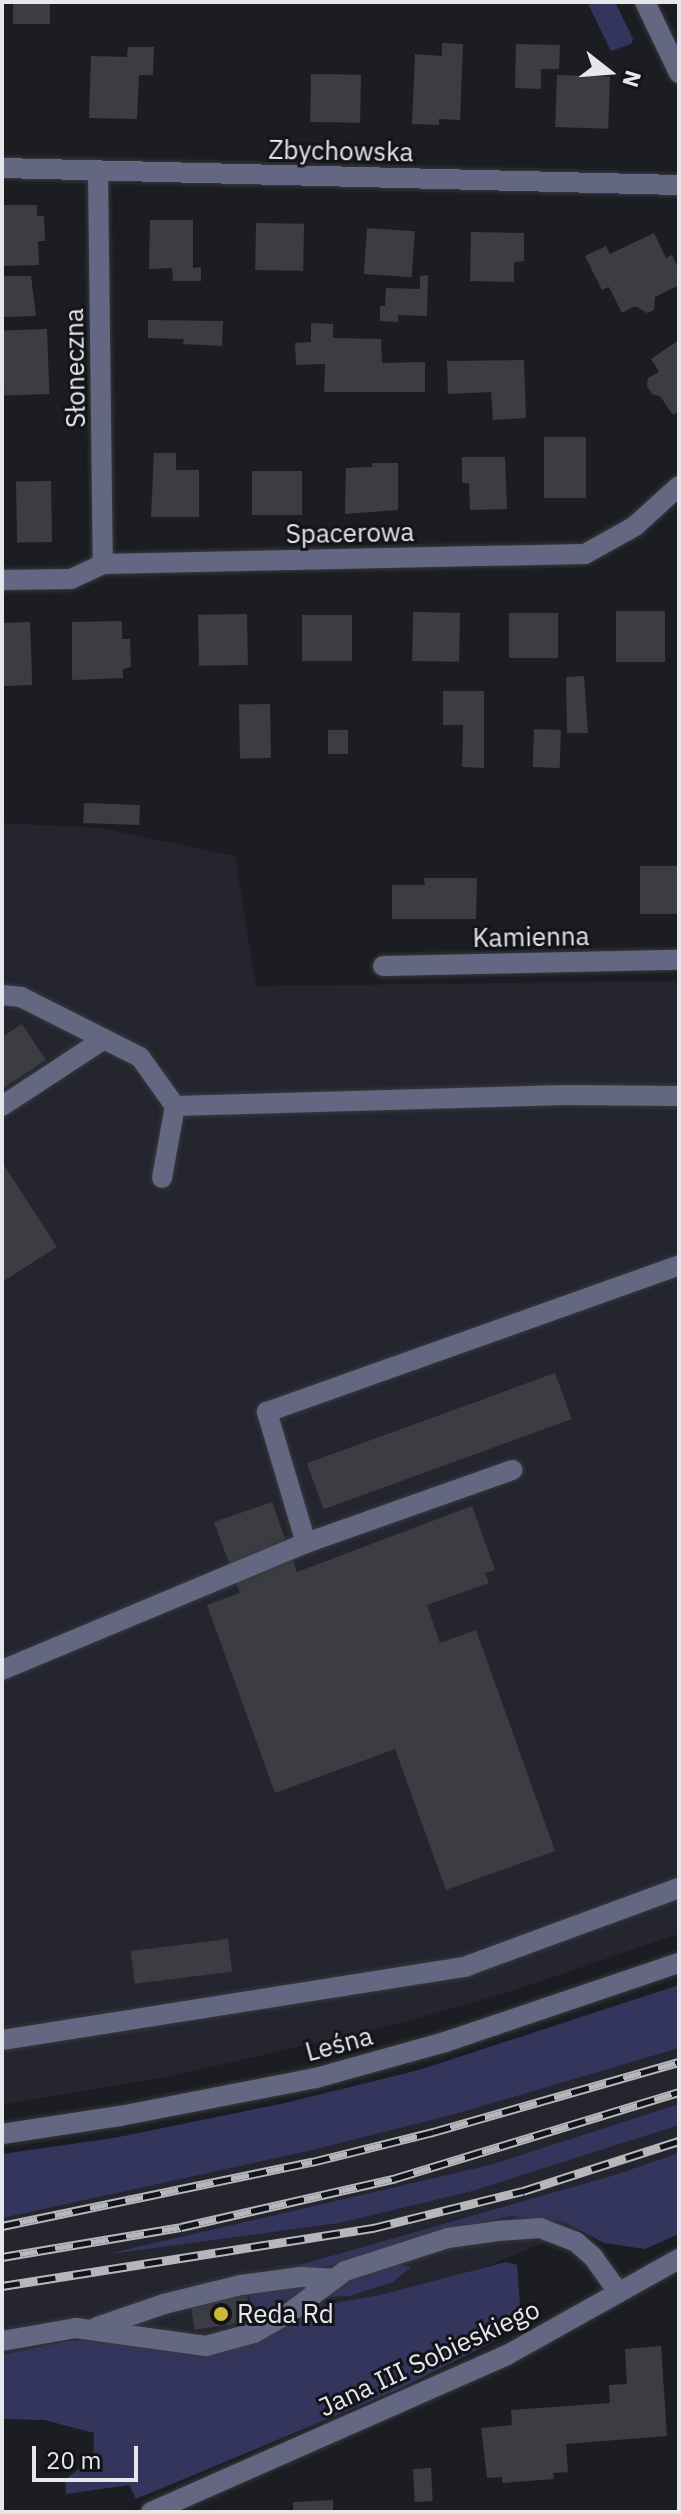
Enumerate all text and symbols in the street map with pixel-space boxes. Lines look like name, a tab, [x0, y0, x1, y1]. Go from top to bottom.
north arrow	[569, 32, 649, 112]
text: N	[616, 67, 649, 91]
street label: Zbychowska	[268, 134, 414, 168]
street label: Słoneczna	[58, 308, 92, 428]
street label: Spacerowa	[285, 516, 415, 550]
street label: Kamienna	[472, 920, 590, 954]
street label: Leśna	[302, 2020, 376, 2068]
street label: Jana III Sobieskiego	[314, 2293, 544, 2423]
place label: Reda Rd	[237, 2298, 334, 2330]
marker: Reda Rd	[212, 2305, 230, 2323]
scale bar	[36, 2430, 142, 2480]
text: 20 m	[46, 2444, 101, 2476]

